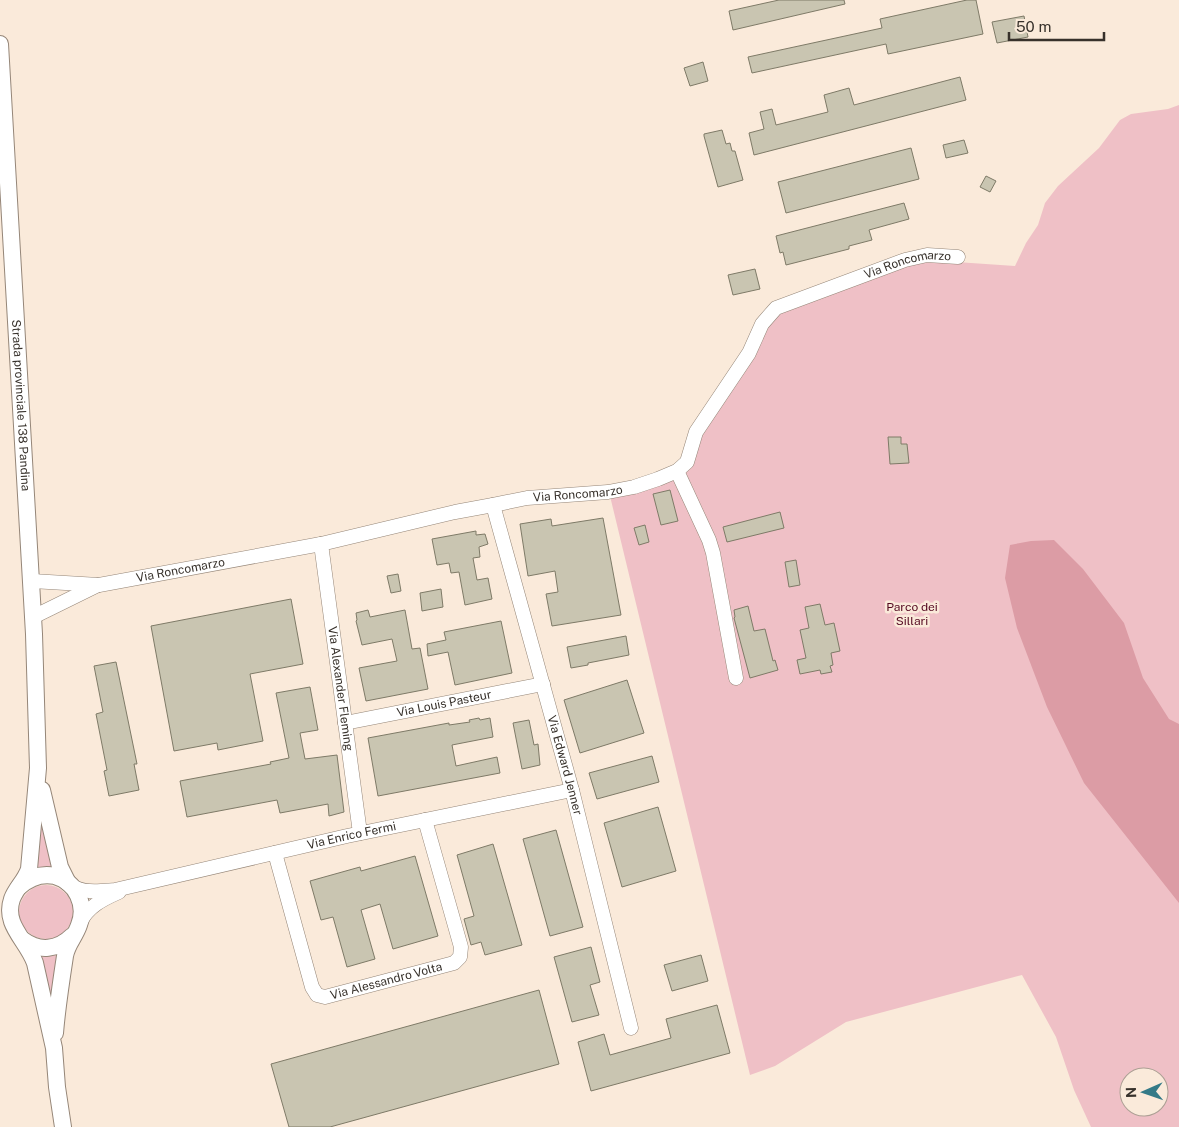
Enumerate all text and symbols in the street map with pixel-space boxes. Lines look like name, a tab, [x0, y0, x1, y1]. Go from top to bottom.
scale bar	[1009, 10, 1104, 42]
text: 50 m	[1016, 18, 1051, 35]
street label: Via Roncomarzo	[862, 248, 952, 282]
street label: Strada provinciale 138 Pandina	[9, 319, 33, 492]
street label: Via Roncomarzo	[533, 482, 624, 505]
street label: Via Roncomarzo	[135, 555, 226, 585]
park label: Parco dei Sillari	[886, 600, 938, 628]
street label: Via Alexander Fleming	[325, 625, 356, 752]
street label: Via Louis Pasteur	[396, 687, 493, 720]
street label: Via Edward Jenner	[545, 714, 585, 817]
street label: Via Enrico Fermi	[306, 819, 397, 852]
street label: Via Alessandro Volta	[329, 959, 444, 1002]
north arrow	[1119, 1067, 1169, 1117]
text: N	[1123, 1087, 1139, 1098]

